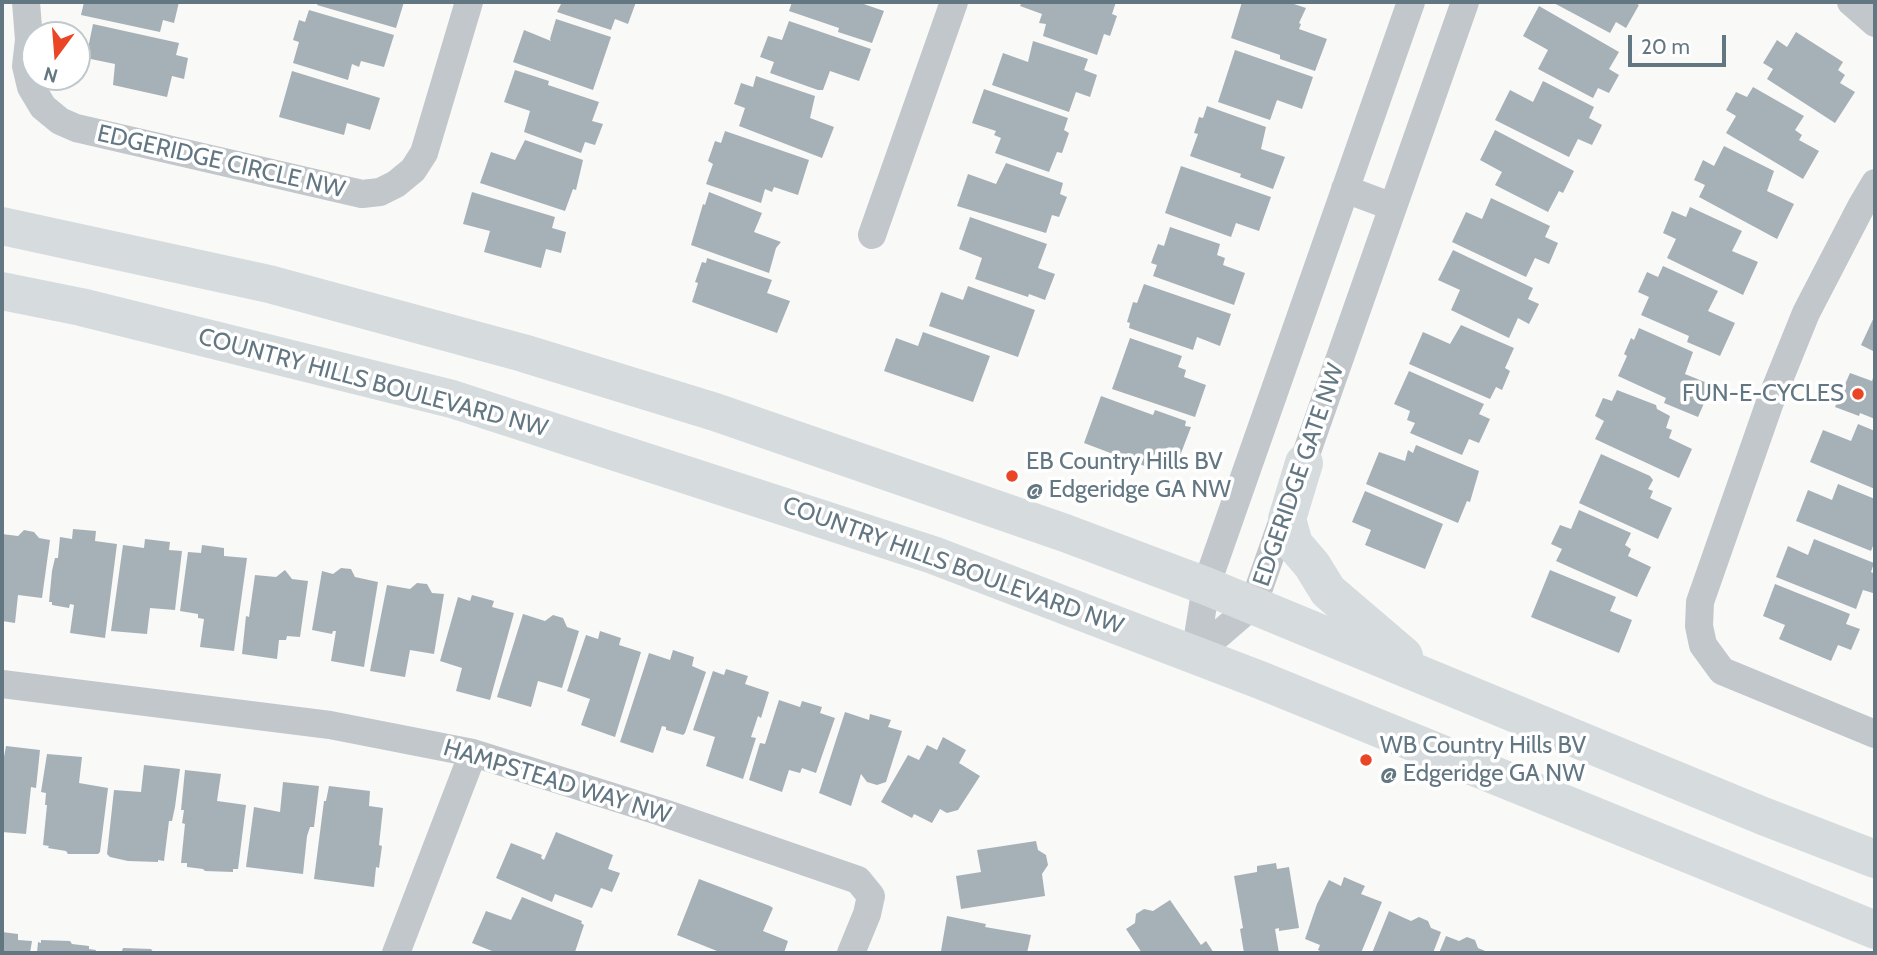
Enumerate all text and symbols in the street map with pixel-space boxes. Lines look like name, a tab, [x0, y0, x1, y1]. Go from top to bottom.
north arrow	[21, 21, 91, 91]
scale bar	[1632, 21, 1730, 65]
text: 20 m	[1641, 34, 1690, 59]
text: N	[41, 62, 60, 88]
street label: EDGERIDGE CIRCLE NW	[94, 119, 348, 205]
street label: COUNTRY HILLS BOULEVARD NW	[195, 322, 551, 444]
street label: EDGERIDGE GATE NW	[1247, 360, 1351, 590]
place label: FUN-E-CYCLES	[1682, 380, 1844, 408]
marker: FUN-E-CYCLES	[1850, 386, 1866, 402]
place label: EB Country Hills BV @ Edgeridge GA NW	[1026, 448, 1231, 504]
marker: EB Country Hills BV @ Edgeridge GA NW	[1004, 468, 1020, 484]
street label: COUNTRY HILLS BOULEVARD NW	[779, 491, 1127, 641]
place label: WB Country Hills BV @ Edgeridge GA NW	[1380, 732, 1586, 788]
street label: HAMPSTEAD WAY NW	[440, 734, 674, 830]
marker: WB Country Hills BV @ Edgeridge GA NW	[1358, 752, 1374, 768]

